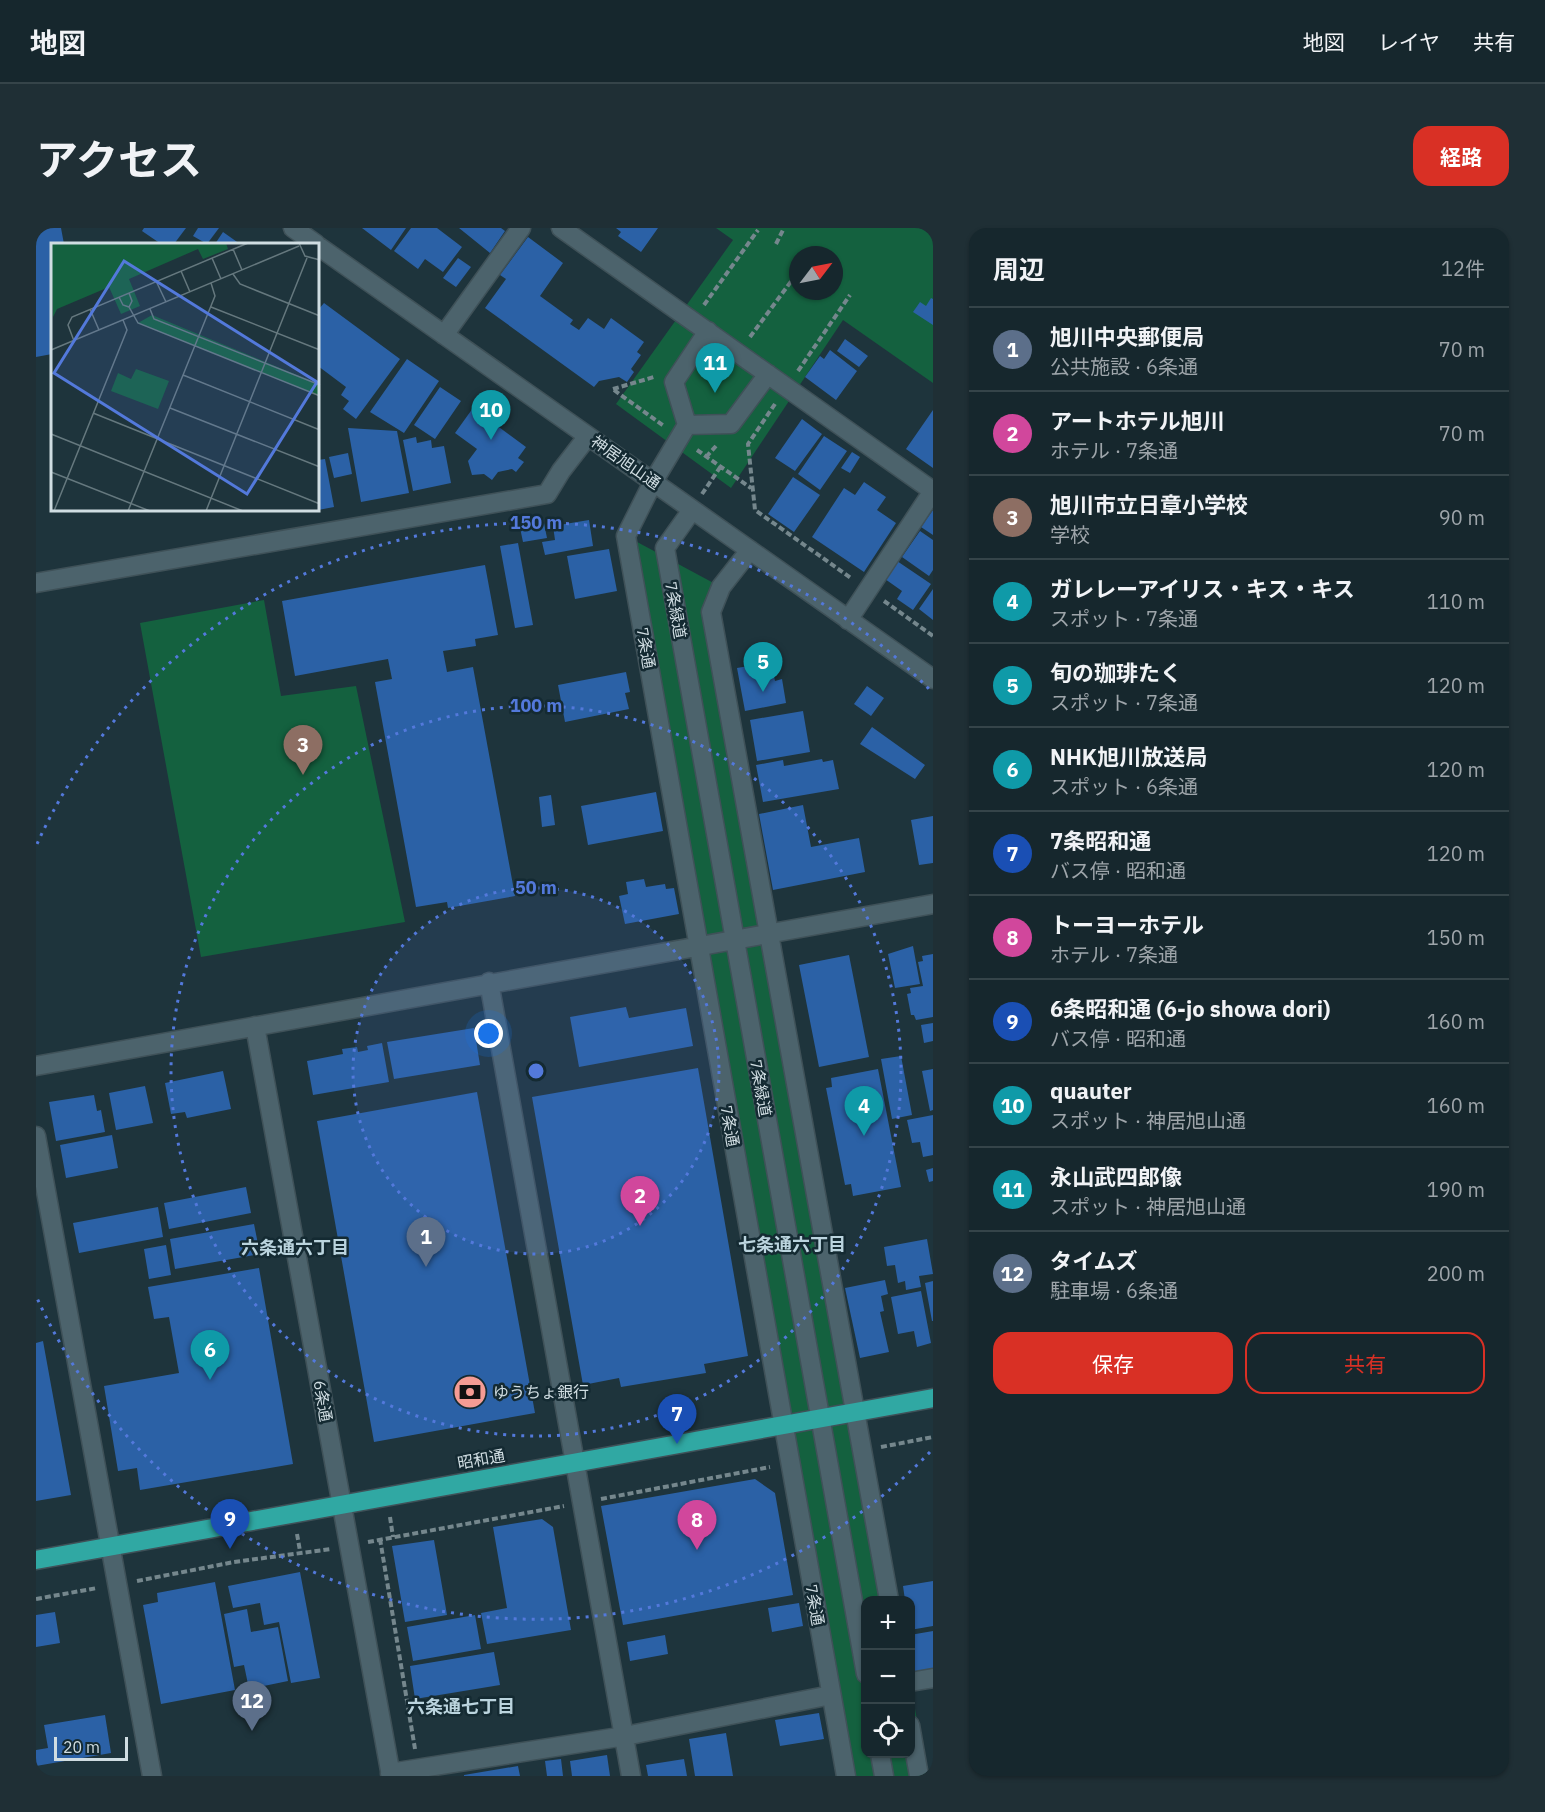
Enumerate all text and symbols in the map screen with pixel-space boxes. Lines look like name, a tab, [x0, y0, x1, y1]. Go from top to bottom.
text: 地図	[30, 24, 86, 61]
text: 地図	[1303, 28, 1345, 56]
text: レイヤ	[1378, 28, 1440, 56]
text: 共有	[1473, 28, 1515, 56]
button: 経路	[1413, 126, 1509, 186]
text: アクセス	[36, 132, 202, 187]
inset map	[51, 243, 320, 512]
north arrow	[789, 246, 843, 300]
text: 周辺	[993, 252, 1045, 286]
text: 12件	[1441, 255, 1485, 282]
text: 旭川中央郵便局	[1050, 322, 1204, 351]
text: 1	[1007, 336, 1019, 363]
text: 70 m	[1439, 336, 1485, 363]
pin: 11	[696, 344, 734, 393]
text: 公共施設 · 6条通	[1050, 353, 1198, 380]
pin: 10	[472, 390, 510, 440]
text: アートホテル旭川	[1050, 406, 1225, 435]
text: 2	[1007, 420, 1019, 447]
text: 70 m	[1439, 420, 1485, 447]
street label: 神居旭山通	[587, 431, 665, 493]
text: ホテル · 7条通	[1050, 437, 1178, 464]
text: 旭川市立日章小学校	[1050, 490, 1248, 519]
text: 3	[1007, 504, 1019, 531]
text: 90 m	[1439, 504, 1485, 531]
text: 150 m	[510, 511, 562, 534]
text: 学校	[1050, 521, 1090, 548]
text: ガレレーアイリス・キス・キス	[1050, 574, 1355, 603]
street label: 7条緑道	[661, 580, 691, 640]
text: 4	[1007, 588, 1019, 615]
text: 110 m	[1427, 588, 1485, 615]
text: スポット · 7条通	[1050, 605, 1198, 632]
street label: 7条通	[633, 626, 659, 670]
pin: 5	[744, 642, 782, 692]
text: 旬の珈琲たく	[1050, 658, 1182, 687]
text: 5	[1007, 672, 1019, 699]
text: 120 m	[1427, 672, 1485, 699]
text: スポット · 7条通	[1050, 689, 1198, 716]
text: 100 m	[510, 694, 562, 717]
pin: 3	[284, 726, 322, 775]
text: NHK旭川放送局	[1050, 742, 1207, 771]
text: 6	[1007, 756, 1019, 783]
text: 120 m	[1427, 756, 1485, 783]
text: スポット · 6条通	[1050, 773, 1198, 800]
text: 7条昭和通	[1050, 826, 1151, 855]
text: 7	[1007, 840, 1019, 867]
text: 120 m	[1427, 840, 1485, 867]
text: バス停 · 昭和通	[1050, 857, 1186, 884]
text: 50 m	[515, 876, 557, 899]
text: トーヨーホテル	[1050, 910, 1204, 939]
text: 8	[1007, 924, 1019, 951]
text: 150 m	[1427, 924, 1485, 951]
text: ホテル · 7条通	[1050, 941, 1178, 968]
text: 6条昭和通 (6-jo showa dori)	[1050, 994, 1330, 1023]
text: 9	[1007, 1008, 1019, 1035]
text: 160 m	[1427, 1008, 1485, 1035]
your location	[474, 1019, 503, 1048]
text: バス停 · 昭和通	[1050, 1025, 1186, 1052]
street label: 7条緑道	[746, 1058, 776, 1118]
centre of rings	[526, 1061, 546, 1081]
text: quauter	[1050, 1076, 1132, 1105]
pin: 4	[844, 1086, 884, 1136]
text: 10	[1001, 1092, 1025, 1119]
text: 160 m	[1427, 1092, 1485, 1119]
street label: 7条通	[717, 1104, 743, 1148]
text: スポット · 神居旭山通	[1050, 1107, 1246, 1134]
text: 永山武四郎像	[1050, 1162, 1182, 1191]
pin: 2	[620, 1176, 660, 1226]
text: 11	[1001, 1176, 1025, 1203]
text: 190 m	[1427, 1176, 1485, 1203]
text: スポット · 神居旭山通	[1050, 1193, 1246, 1220]
pin: 1	[406, 1218, 446, 1267]
district label: 七条通六丁目	[738, 1233, 846, 1256]
district label: 六条通六丁目	[241, 1236, 349, 1259]
text: タイムズ	[1050, 1246, 1138, 1275]
text: 12	[1001, 1260, 1025, 1287]
text: 200 m	[1427, 1260, 1485, 1287]
text: 駐車場 · 6条通	[1050, 1277, 1178, 1304]
pin: 6	[190, 1330, 230, 1380]
button: 保存	[993, 1332, 1233, 1394]
button: 共有	[1245, 1332, 1485, 1394]
bank icon: ゆうちょ銀行	[452, 1374, 488, 1410]
street label: 6条通	[310, 1379, 336, 1423]
place label: ゆうちょ銀行	[493, 1382, 589, 1402]
pin: 7	[658, 1394, 696, 1444]
street label: 昭和通	[456, 1445, 506, 1473]
pin: 9	[210, 1500, 250, 1549]
pin: 8	[678, 1500, 716, 1550]
street label: 7条通	[802, 1583, 828, 1627]
map controls	[861, 1596, 915, 1758]
button: +	[861, 1596, 915, 1650]
button: −	[861, 1650, 915, 1704]
pin: 12	[232, 1682, 272, 1731]
district label: 六条通七丁目	[407, 1695, 515, 1718]
button: locate	[861, 1704, 915, 1758]
scale bar	[54, 1734, 128, 1762]
text: 20 m	[63, 1737, 100, 1757]

